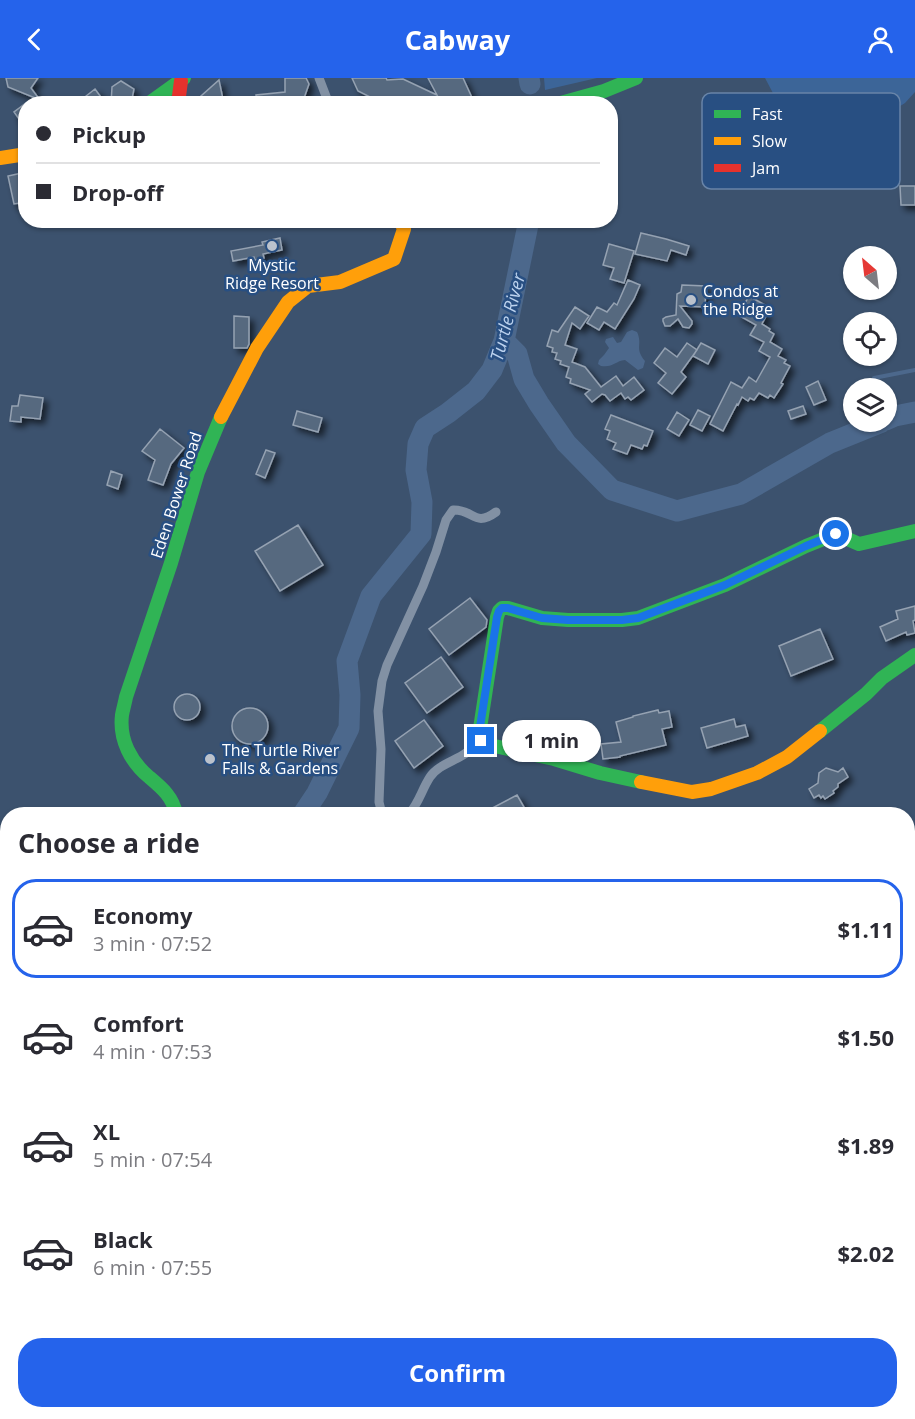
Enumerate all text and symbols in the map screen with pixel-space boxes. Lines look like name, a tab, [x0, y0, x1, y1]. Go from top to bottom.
text: Cabway	[405, 21, 510, 58]
icon: back	[18, 23, 51, 56]
icon: person	[864, 23, 897, 56]
legend	[702, 93, 900, 189]
text: Fast	[752, 103, 783, 125]
text: Pickup	[72, 119, 146, 149]
text: Slow	[752, 130, 787, 152]
text: Jam	[750, 157, 780, 179]
text: Drop-off	[72, 177, 164, 207]
marker: Mystic Ridge Resort	[265, 239, 279, 253]
north arrow	[843, 246, 897, 300]
map controls	[843, 246, 897, 432]
place label: Mystic Ridge Resort	[225, 254, 319, 294]
water label: Turtle River	[484, 270, 530, 363]
place label: Condos at the Ridge	[703, 280, 779, 320]
marker: Condos at the Ridge	[684, 293, 698, 307]
button: locate	[843, 312, 897, 366]
button: layers	[843, 378, 897, 432]
street label: Eden Bower Road	[145, 429, 207, 561]
route start	[822, 520, 849, 547]
callout: 1 min	[502, 720, 601, 762]
route end	[467, 727, 494, 754]
text: 1 min	[524, 727, 579, 754]
place label: The Turtle River Falls & Gardens	[222, 739, 340, 779]
marker: The Turtle River Falls & Gardens	[203, 752, 217, 766]
text: Choose a ride	[18, 824, 200, 861]
text: Economy	[93, 900, 192, 930]
icon: car	[21, 902, 75, 956]
text: $1.11	[837, 914, 894, 944]
text: 3 min · 07:52	[93, 930, 212, 957]
text: Comfort	[93, 1008, 184, 1038]
icon: car	[21, 1010, 75, 1064]
text: $1.50	[837, 1022, 894, 1052]
text: 4 min · 07:53	[93, 1038, 212, 1065]
text: XL	[93, 1116, 120, 1146]
icon: car	[21, 1118, 75, 1172]
text: $1.89	[837, 1130, 894, 1160]
text: 5 min · 07:54	[93, 1146, 212, 1173]
text: Black	[93, 1224, 153, 1254]
icon: car	[21, 1226, 75, 1280]
text: $2.02	[837, 1238, 894, 1268]
text: 6 min · 07:55	[93, 1254, 212, 1281]
button: Confirm	[18, 1338, 897, 1407]

